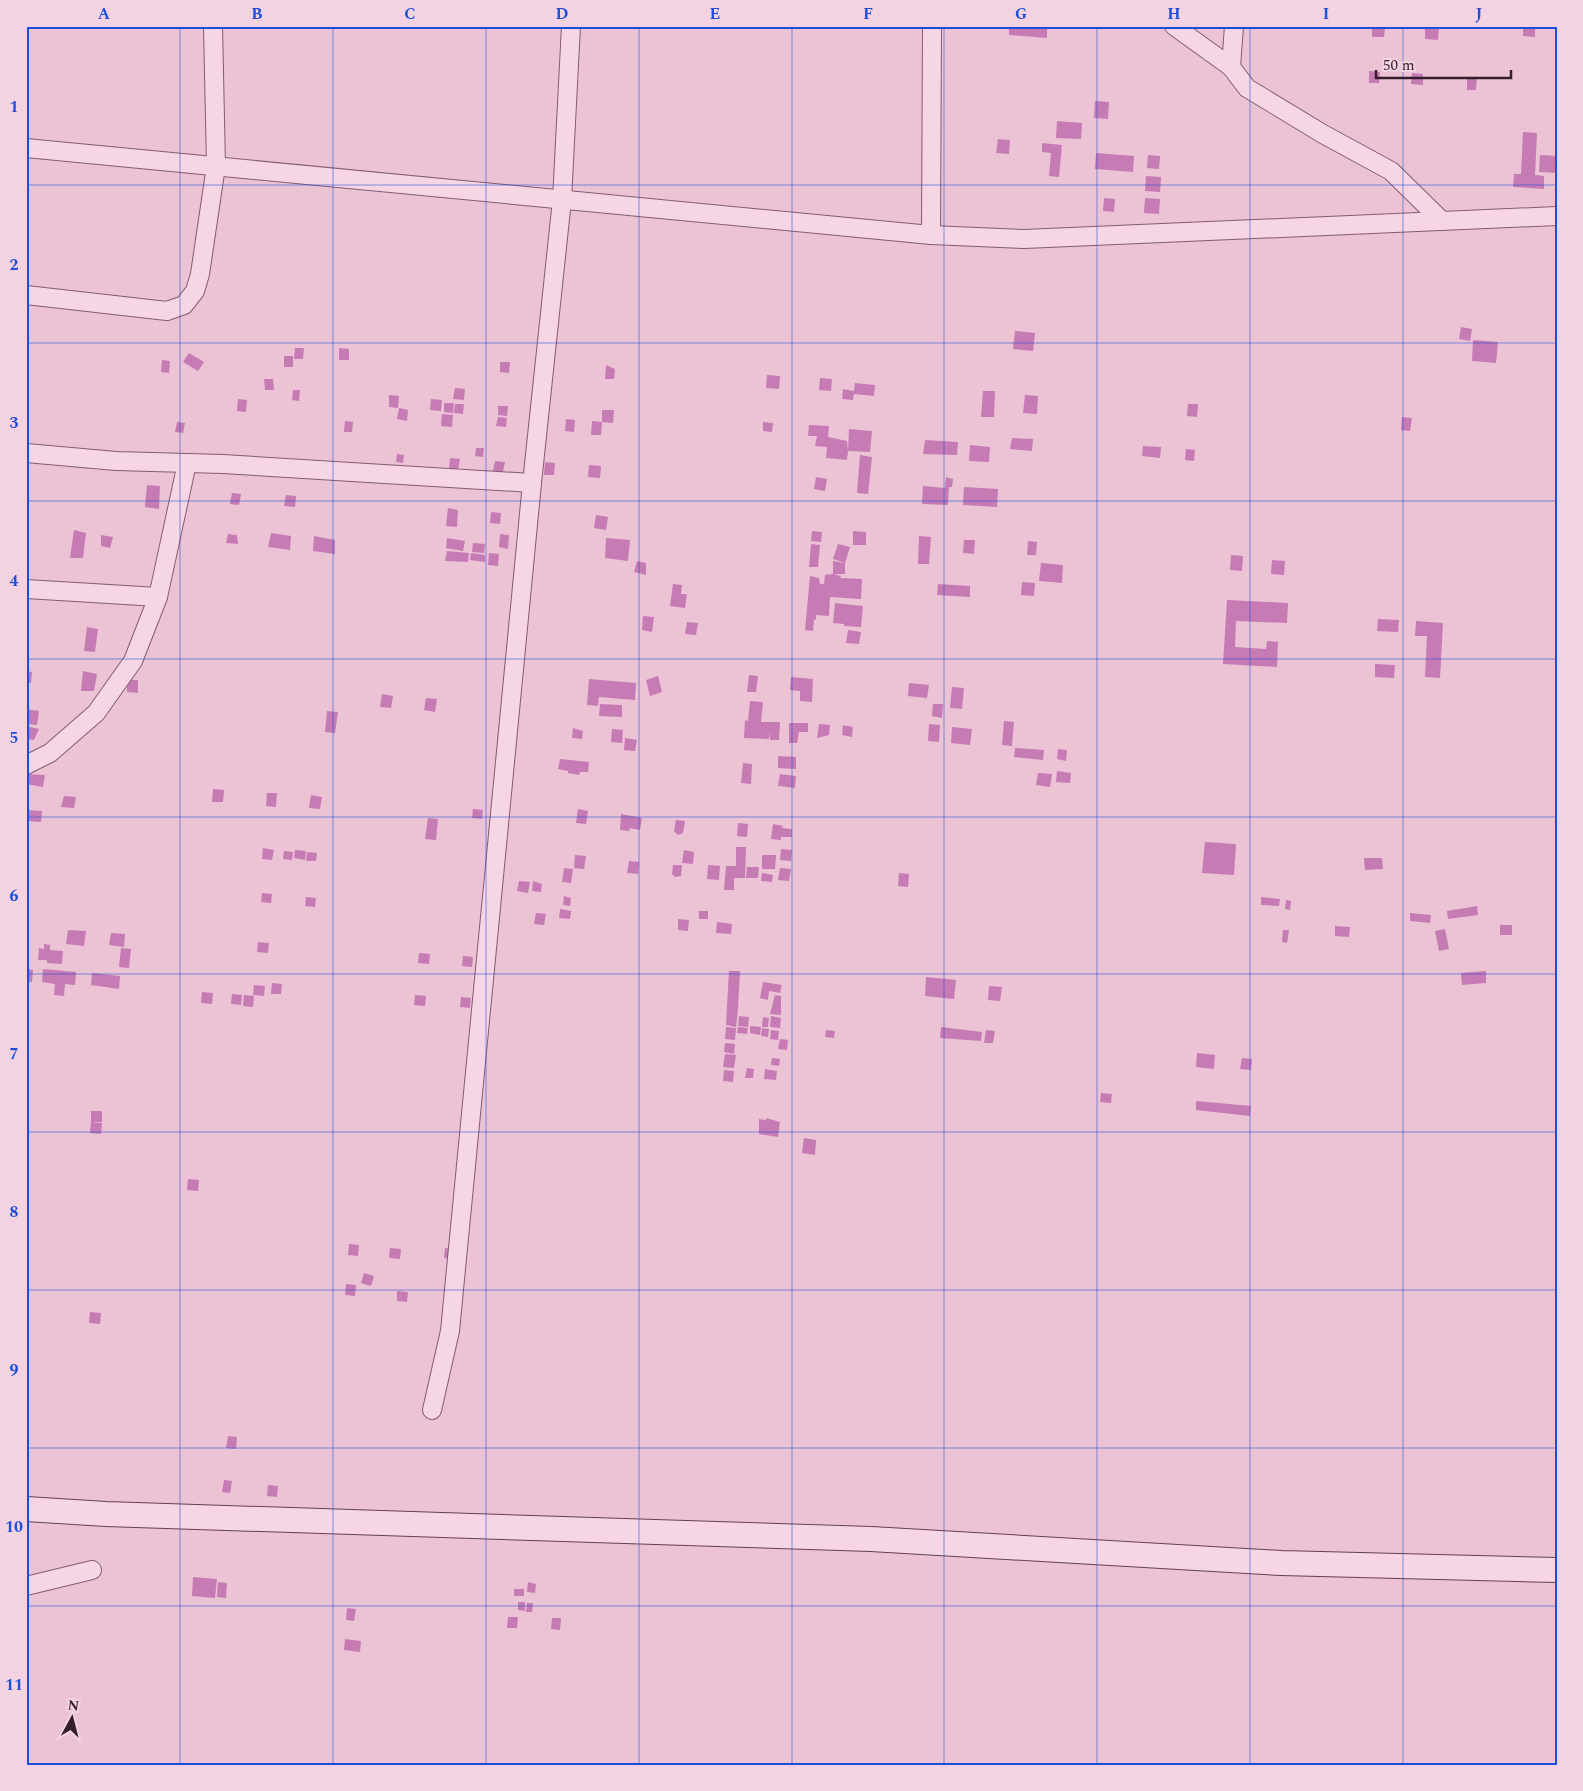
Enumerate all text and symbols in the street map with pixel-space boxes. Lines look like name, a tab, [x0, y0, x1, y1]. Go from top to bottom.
text: A	[98, 2, 111, 26]
text: B	[251, 2, 263, 26]
text: C	[404, 2, 416, 26]
text: D	[556, 2, 569, 26]
text: E	[710, 2, 720, 26]
text: F	[863, 2, 873, 26]
text: G	[1015, 2, 1027, 26]
text: H	[1167, 2, 1181, 26]
text: I	[1323, 2, 1329, 26]
text: J	[1476, 2, 1483, 26]
scale bar	[1376, 48, 1510, 80]
text: 50 m	[1383, 54, 1415, 77]
text: 1	[10, 95, 18, 119]
text: 2	[10, 253, 19, 277]
text: 3	[10, 411, 19, 435]
text: 4	[10, 569, 19, 593]
text: 5	[10, 726, 18, 750]
text: 6	[10, 884, 19, 908]
text: 7	[10, 1042, 19, 1066]
text: 8	[10, 1200, 19, 1224]
text: 9	[10, 1358, 19, 1382]
text: 10	[5, 1515, 23, 1539]
text: 11	[5, 1673, 23, 1697]
north arrow	[48, 1694, 98, 1744]
text: N	[67, 1694, 80, 1717]

